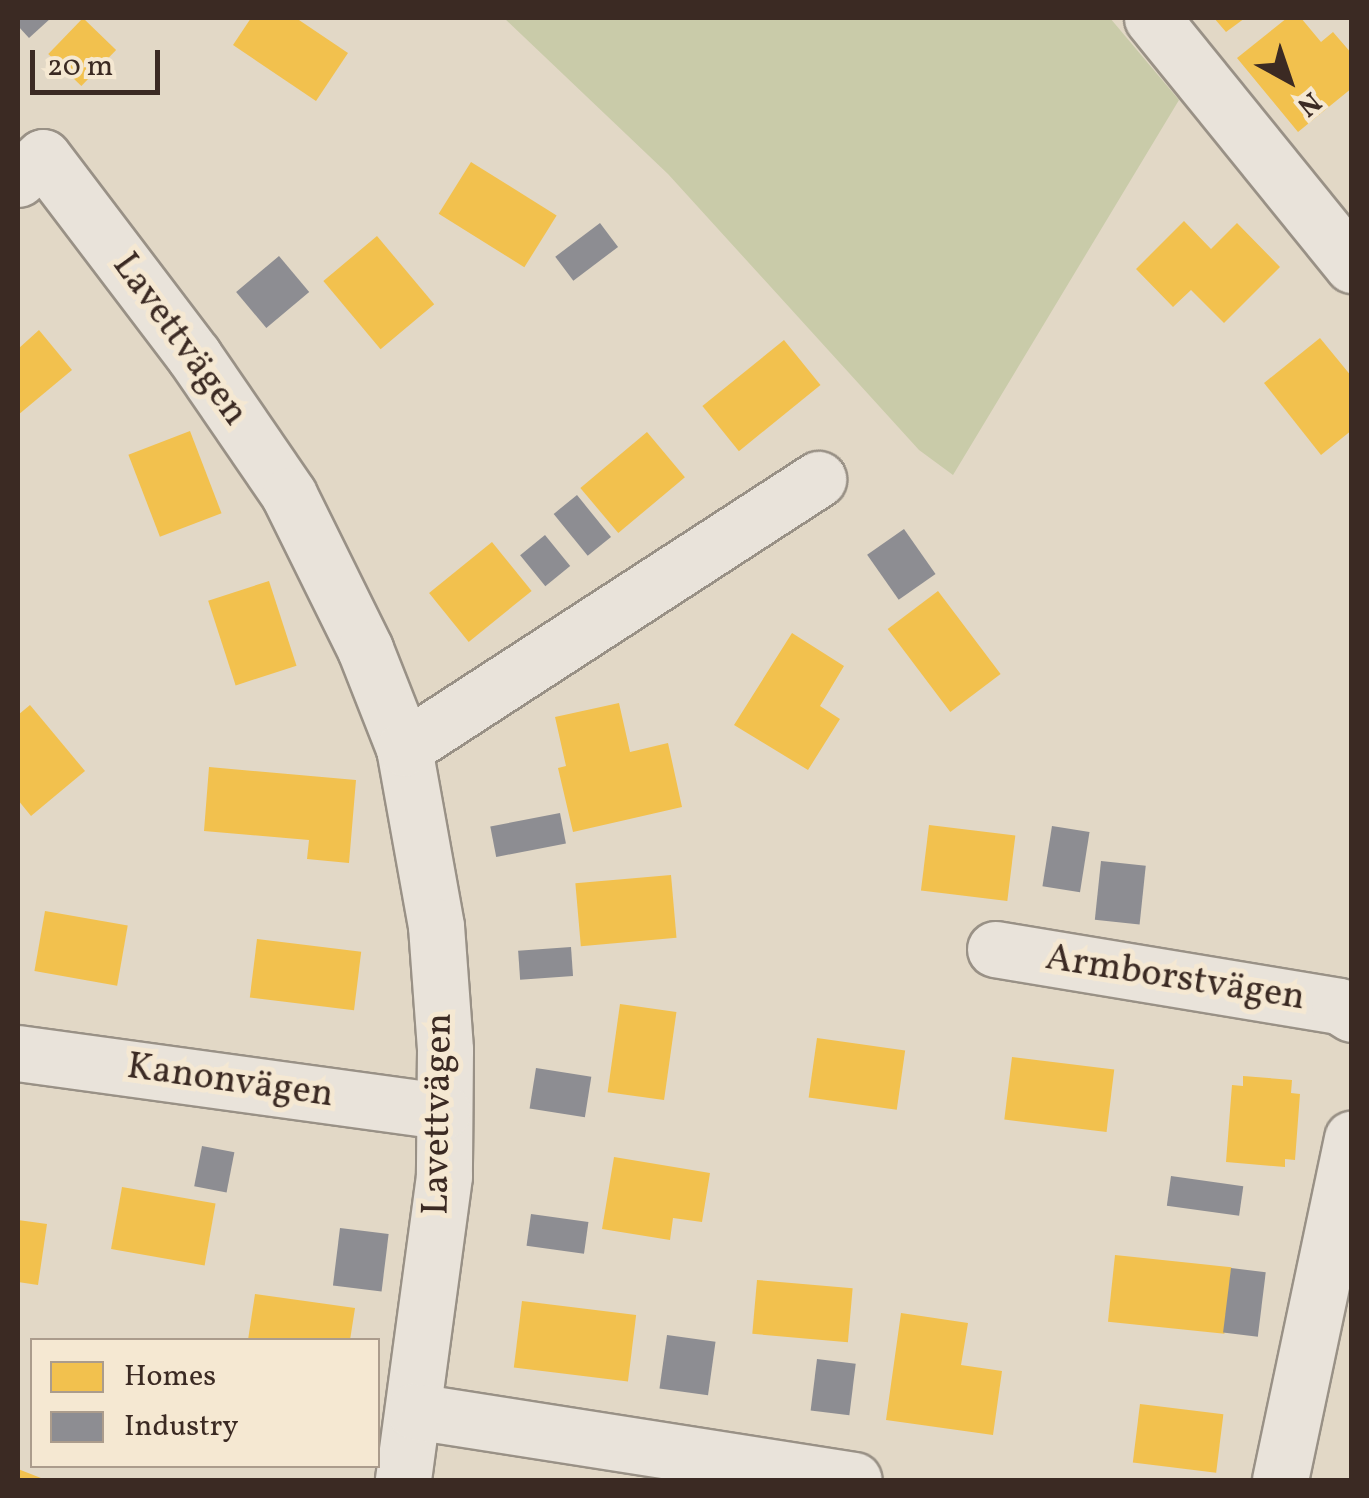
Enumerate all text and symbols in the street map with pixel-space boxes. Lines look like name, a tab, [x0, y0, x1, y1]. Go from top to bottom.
scale bar	[35, 30, 165, 92]
north arrow	[1239, 30, 1339, 130]
text: 20 m	[47, 46, 113, 88]
text: N	[1288, 82, 1329, 125]
street label: Lavettvägen	[101, 245, 257, 435]
street label: Armborstvägen	[1042, 936, 1308, 1022]
street label: Lavettvägen	[414, 1013, 464, 1215]
street label: Kanonvägen	[124, 1045, 336, 1119]
legend	[30, 1338, 380, 1468]
text: Homes	[124, 1356, 216, 1398]
text: Industry	[124, 1406, 239, 1448]

